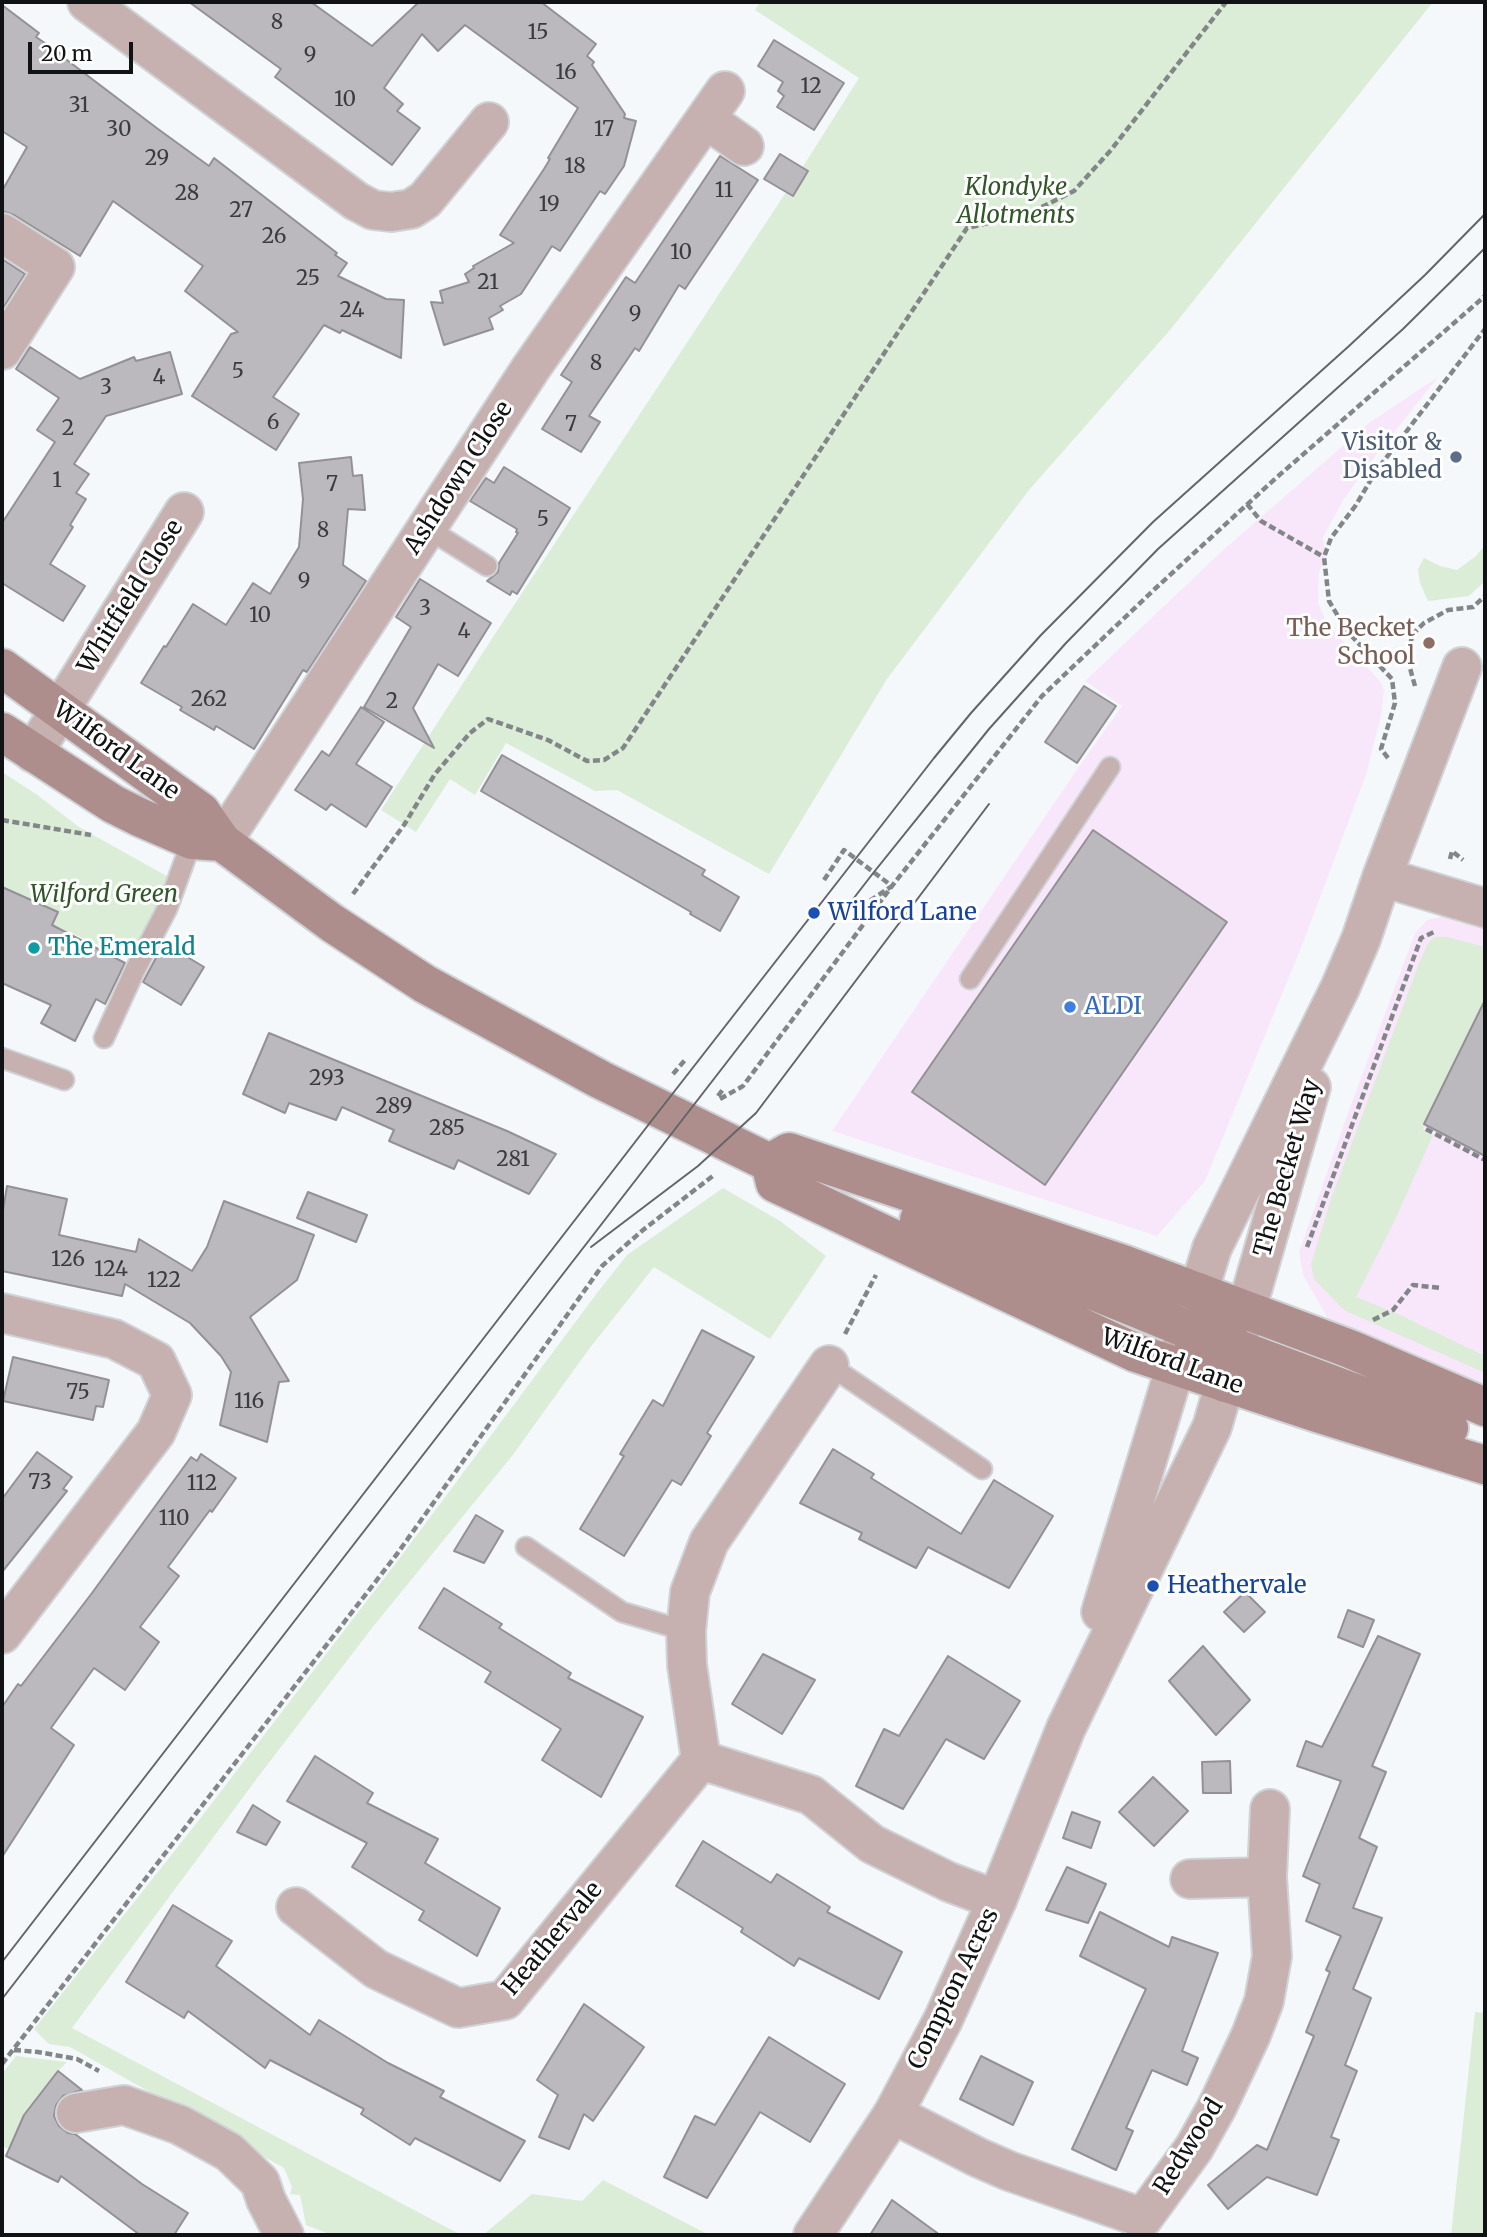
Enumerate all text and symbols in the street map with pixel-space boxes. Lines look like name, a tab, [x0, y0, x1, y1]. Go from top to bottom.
house number: 8	[271, 10, 283, 36]
house number: 15	[527, 20, 549, 46]
scale bar	[32, 28, 136, 72]
text: 20 m	[41, 40, 92, 67]
house number: 9	[304, 43, 316, 69]
house number: 16	[555, 60, 577, 86]
house number: 12	[800, 74, 822, 100]
house number: 10	[334, 87, 356, 113]
house number: 31	[69, 93, 89, 119]
house number: 30	[106, 117, 132, 143]
house number: 17	[594, 117, 614, 143]
house number: 29	[145, 146, 169, 172]
house number: 18	[564, 154, 586, 180]
park label: Klondyke Allotments	[957, 174, 1075, 230]
house number: 11	[715, 178, 733, 204]
house number: 28	[175, 181, 199, 207]
house number: 19	[538, 192, 560, 218]
house number: 27	[229, 198, 253, 224]
house number: 26	[262, 224, 286, 250]
house number: 10	[670, 240, 692, 266]
house number: 25	[296, 266, 320, 292]
house number: 21	[477, 270, 499, 296]
house number: 24	[340, 298, 364, 324]
house number: 9	[629, 302, 641, 328]
house number: 8	[590, 351, 602, 377]
house number: 5	[232, 359, 244, 385]
house number: 4	[153, 365, 165, 391]
house number: 3	[100, 375, 112, 401]
street label: Ashdown Close	[399, 396, 519, 560]
house number: 6	[267, 410, 279, 436]
house number: 7	[565, 412, 577, 438]
house number: 2	[62, 416, 74, 442]
place label: Visitor & Disabled	[1342, 429, 1442, 485]
marker: Visitor & Disabled	[1448, 449, 1464, 465]
house number: 1	[52, 468, 62, 494]
house number: 7	[326, 472, 338, 498]
house number: 5	[537, 507, 549, 533]
street label: Whitfield Close	[72, 515, 190, 679]
house number: 8	[317, 518, 329, 544]
house number: 9	[298, 569, 310, 595]
house number: 3	[419, 596, 431, 622]
house number: 10	[249, 603, 271, 629]
place label: The Becket School	[1286, 615, 1415, 671]
house number: 4	[458, 619, 470, 645]
marker: The Becket School	[1421, 635, 1437, 651]
house number: 262	[191, 687, 227, 713]
house number: 2	[386, 689, 398, 715]
street label: Wilford Lane	[47, 696, 185, 806]
park label: Wilford Green	[30, 881, 178, 909]
place label: Wilford Lane	[828, 899, 977, 927]
marker: Wilford Lane	[806, 905, 822, 921]
place label: The Emerald	[48, 934, 196, 962]
marker: The Emerald	[26, 940, 42, 956]
place label: ALDI	[1084, 993, 1142, 1021]
marker: ALDI	[1062, 999, 1078, 1015]
house number: 293	[309, 1066, 345, 1092]
street label: The Becket Way	[1249, 1076, 1327, 1260]
house number: 289	[375, 1094, 413, 1120]
house number: 285	[429, 1116, 465, 1142]
house number: 281	[496, 1147, 530, 1173]
house number: 126	[51, 1247, 85, 1273]
house number: 124	[94, 1257, 128, 1283]
house number: 122	[147, 1268, 181, 1294]
street label: Wilford Lane	[1097, 1323, 1247, 1401]
house number: 75	[66, 1380, 90, 1406]
house number: 116	[234, 1389, 264, 1415]
house number: 73	[28, 1470, 52, 1496]
house number: 112	[187, 1471, 217, 1497]
house number: 110	[159, 1506, 189, 1532]
place label: Heathervale	[1167, 1572, 1306, 1600]
marker: Heathervale	[1145, 1578, 1161, 1594]
street label: Heathervale	[497, 1876, 609, 2002]
street label: Compton Acres	[903, 1904, 1005, 2074]
street label: Redwood	[1148, 2094, 1230, 2200]

